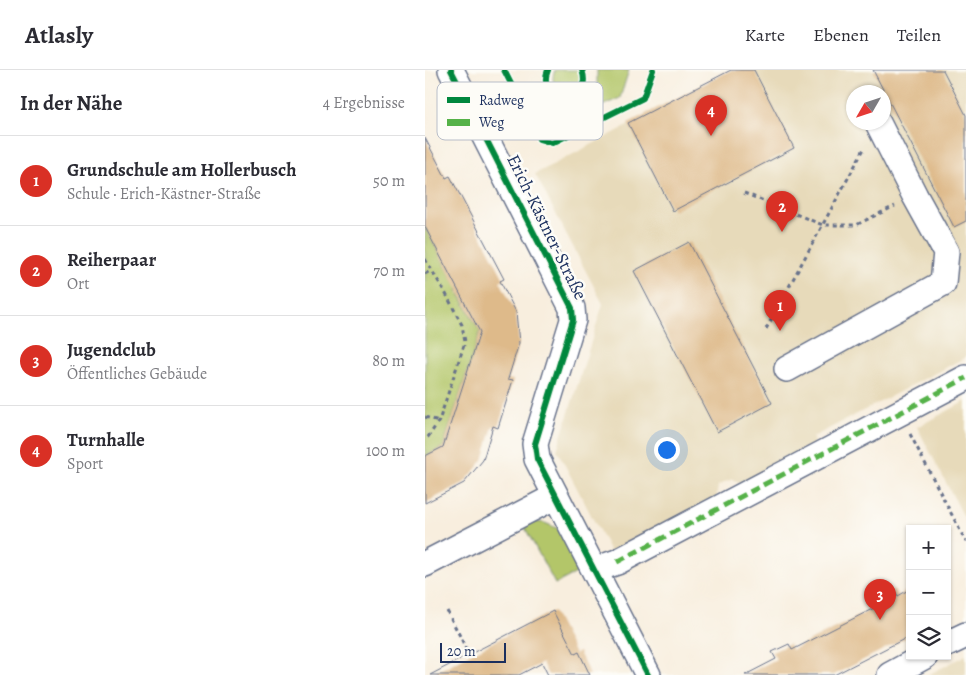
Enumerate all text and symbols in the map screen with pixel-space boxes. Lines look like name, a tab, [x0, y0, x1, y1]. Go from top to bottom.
text: Atlasly	[25, 19, 93, 51]
text: Karte	[745, 23, 785, 47]
text: Ebenen	[813, 23, 869, 47]
text: Teilen	[897, 23, 941, 47]
legend	[437, 82, 603, 140]
north arrow	[846, 85, 891, 130]
text: In der Nähe	[20, 89, 122, 117]
text: Radweg	[479, 91, 524, 110]
text: 4 Ergebnisse	[323, 92, 405, 114]
pin: 4	[695, 95, 727, 136]
text: Weg	[478, 113, 504, 132]
street label: Erich-Kästner-Straße	[501, 150, 593, 304]
text: Grundschule am Hollerbusch	[67, 157, 296, 183]
text: 1	[33, 170, 39, 192]
text: 50 m	[373, 170, 405, 192]
text: Schule · Erich-Kästner-Straße	[67, 183, 261, 205]
pin: 2	[766, 191, 798, 232]
text: Reiherpaar	[67, 247, 156, 273]
text: 2	[32, 260, 40, 282]
text: 70 m	[373, 260, 405, 282]
text: Ort	[67, 273, 89, 295]
pin: 1	[764, 290, 796, 331]
text: Jugendclub	[67, 337, 156, 363]
text: 3	[33, 350, 39, 372]
text: 80 m	[372, 350, 405, 372]
text: Öffentliches Gebäude	[67, 363, 207, 385]
text: Turnhalle	[67, 427, 145, 453]
your location	[654, 437, 680, 463]
text: 4	[32, 440, 40, 462]
text: 100 m	[366, 440, 405, 462]
text: Sport	[67, 453, 103, 475]
map controls	[906, 525, 951, 660]
button: +	[906, 525, 951, 570]
button: −	[906, 570, 951, 615]
pin: 3	[864, 579, 896, 620]
button: layers	[906, 615, 951, 660]
scale bar	[440, 640, 506, 663]
text: 20 m	[447, 642, 476, 661]

